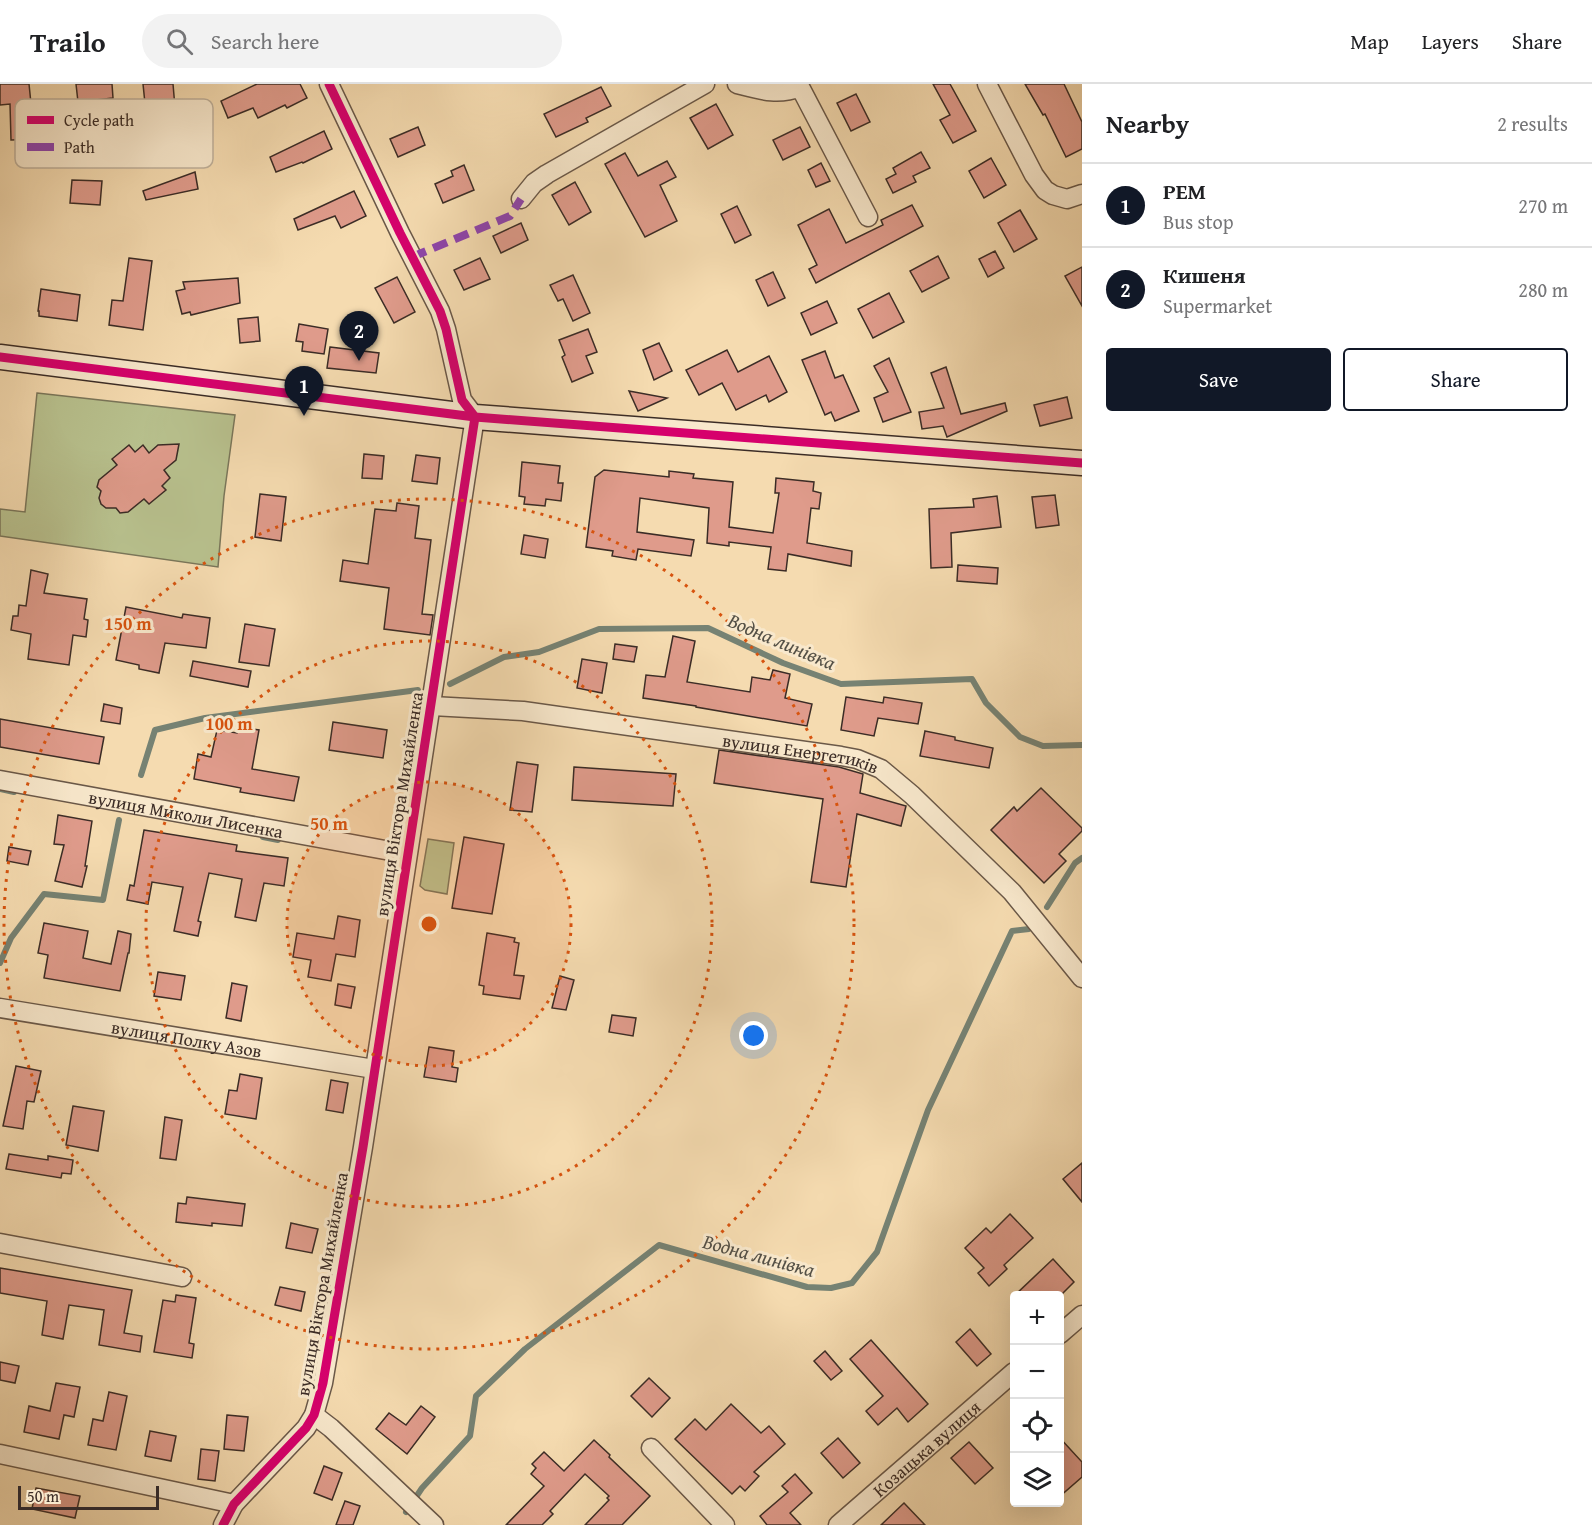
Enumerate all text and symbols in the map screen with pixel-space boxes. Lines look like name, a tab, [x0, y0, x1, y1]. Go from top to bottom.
search box	[142, 14, 562, 68]
text: Trailo	[30, 21, 106, 62]
icon: search	[163, 25, 196, 58]
text: Search here	[211, 25, 319, 57]
text: Map	[1350, 26, 1389, 57]
text: Layers	[1422, 26, 1479, 57]
text: Share	[1512, 26, 1562, 57]
legend	[15, 99, 213, 168]
text: Nearby	[1106, 104, 1189, 143]
text: Cycle path	[64, 108, 134, 132]
text: 2 results	[1497, 109, 1568, 138]
text: Path	[64, 135, 95, 159]
text: РЕМ	[1163, 175, 1206, 207]
text: 1	[1120, 191, 1131, 220]
text: 270 m	[1518, 191, 1568, 220]
text: Bus stop	[1163, 207, 1234, 236]
text: Кишеня	[1163, 259, 1246, 291]
text: 2	[1120, 275, 1131, 304]
text: 280 m	[1518, 275, 1568, 304]
text: Supermarket	[1163, 291, 1272, 320]
pin: 2	[340, 312, 378, 361]
button: Save	[1106, 348, 1331, 411]
button: Share	[1343, 348, 1568, 411]
pin: 1	[284, 366, 324, 416]
water label: Водна линівка	[723, 605, 841, 677]
text: 150 m	[104, 610, 152, 637]
street label: вулиця Віктора Михайленка	[368, 689, 430, 918]
text: 100 m	[205, 710, 253, 737]
street label: вулиця Енергетиків	[721, 726, 883, 780]
street label: вулиця Миколи Лисенка	[87, 783, 286, 845]
text: 50 m	[310, 810, 349, 837]
centre of rings	[419, 914, 439, 934]
street label: вулиця Полку Азов	[109, 1013, 264, 1064]
your location	[739, 1021, 768, 1050]
street label: вулиця Віктора Михайленка	[289, 1170, 355, 1398]
water label: Водна линівка	[699, 1226, 819, 1284]
map controls	[1010, 1291, 1064, 1507]
button: +	[1010, 1291, 1064, 1345]
button: −	[1010, 1345, 1064, 1399]
street label: Козацька вулиця	[866, 1394, 986, 1503]
button: locate	[1010, 1399, 1064, 1453]
button: layers	[1010, 1453, 1064, 1507]
scale bar	[18, 1483, 159, 1510]
text: 50 m	[27, 1484, 59, 1508]

